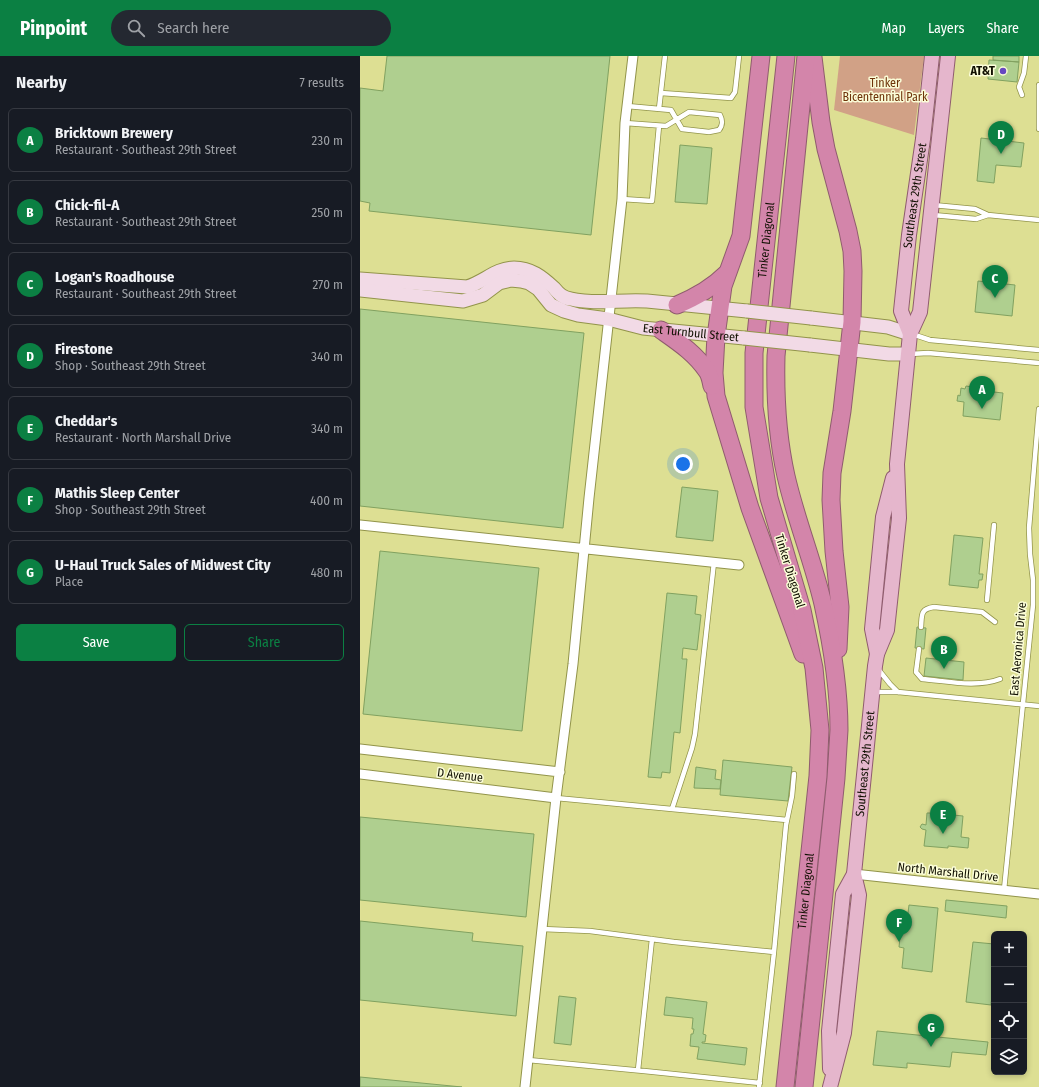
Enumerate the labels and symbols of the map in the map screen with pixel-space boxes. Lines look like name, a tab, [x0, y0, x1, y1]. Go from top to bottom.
place label: AT&T	[969, 64, 995, 78]
marker: AT&T	[998, 66, 1008, 76]
park label: Tinker Bicentennial Park	[842, 76, 928, 104]
pin: D	[988, 121, 1014, 154]
street label: Southeast 29th Street	[901, 142, 929, 249]
street label: Tinker Diagonal	[755, 201, 777, 279]
pin: C	[982, 265, 1008, 298]
street label: East Turnbull Street	[642, 321, 740, 344]
pin: A	[969, 376, 995, 409]
your location	[673, 454, 693, 474]
street label: Tinker Diagonal	[772, 533, 808, 609]
street label: East Aeronica Drive	[1007, 601, 1029, 696]
pin: B	[931, 636, 957, 669]
street label: Southeast 29th Street	[853, 710, 877, 817]
street label: D Avenue	[436, 765, 484, 785]
pin: E	[930, 801, 956, 834]
street label: Tinker Diagonal	[795, 852, 817, 930]
street label: North Marshall Drive	[897, 860, 999, 884]
pin: F	[886, 909, 912, 942]
pin: G	[918, 1014, 944, 1047]

